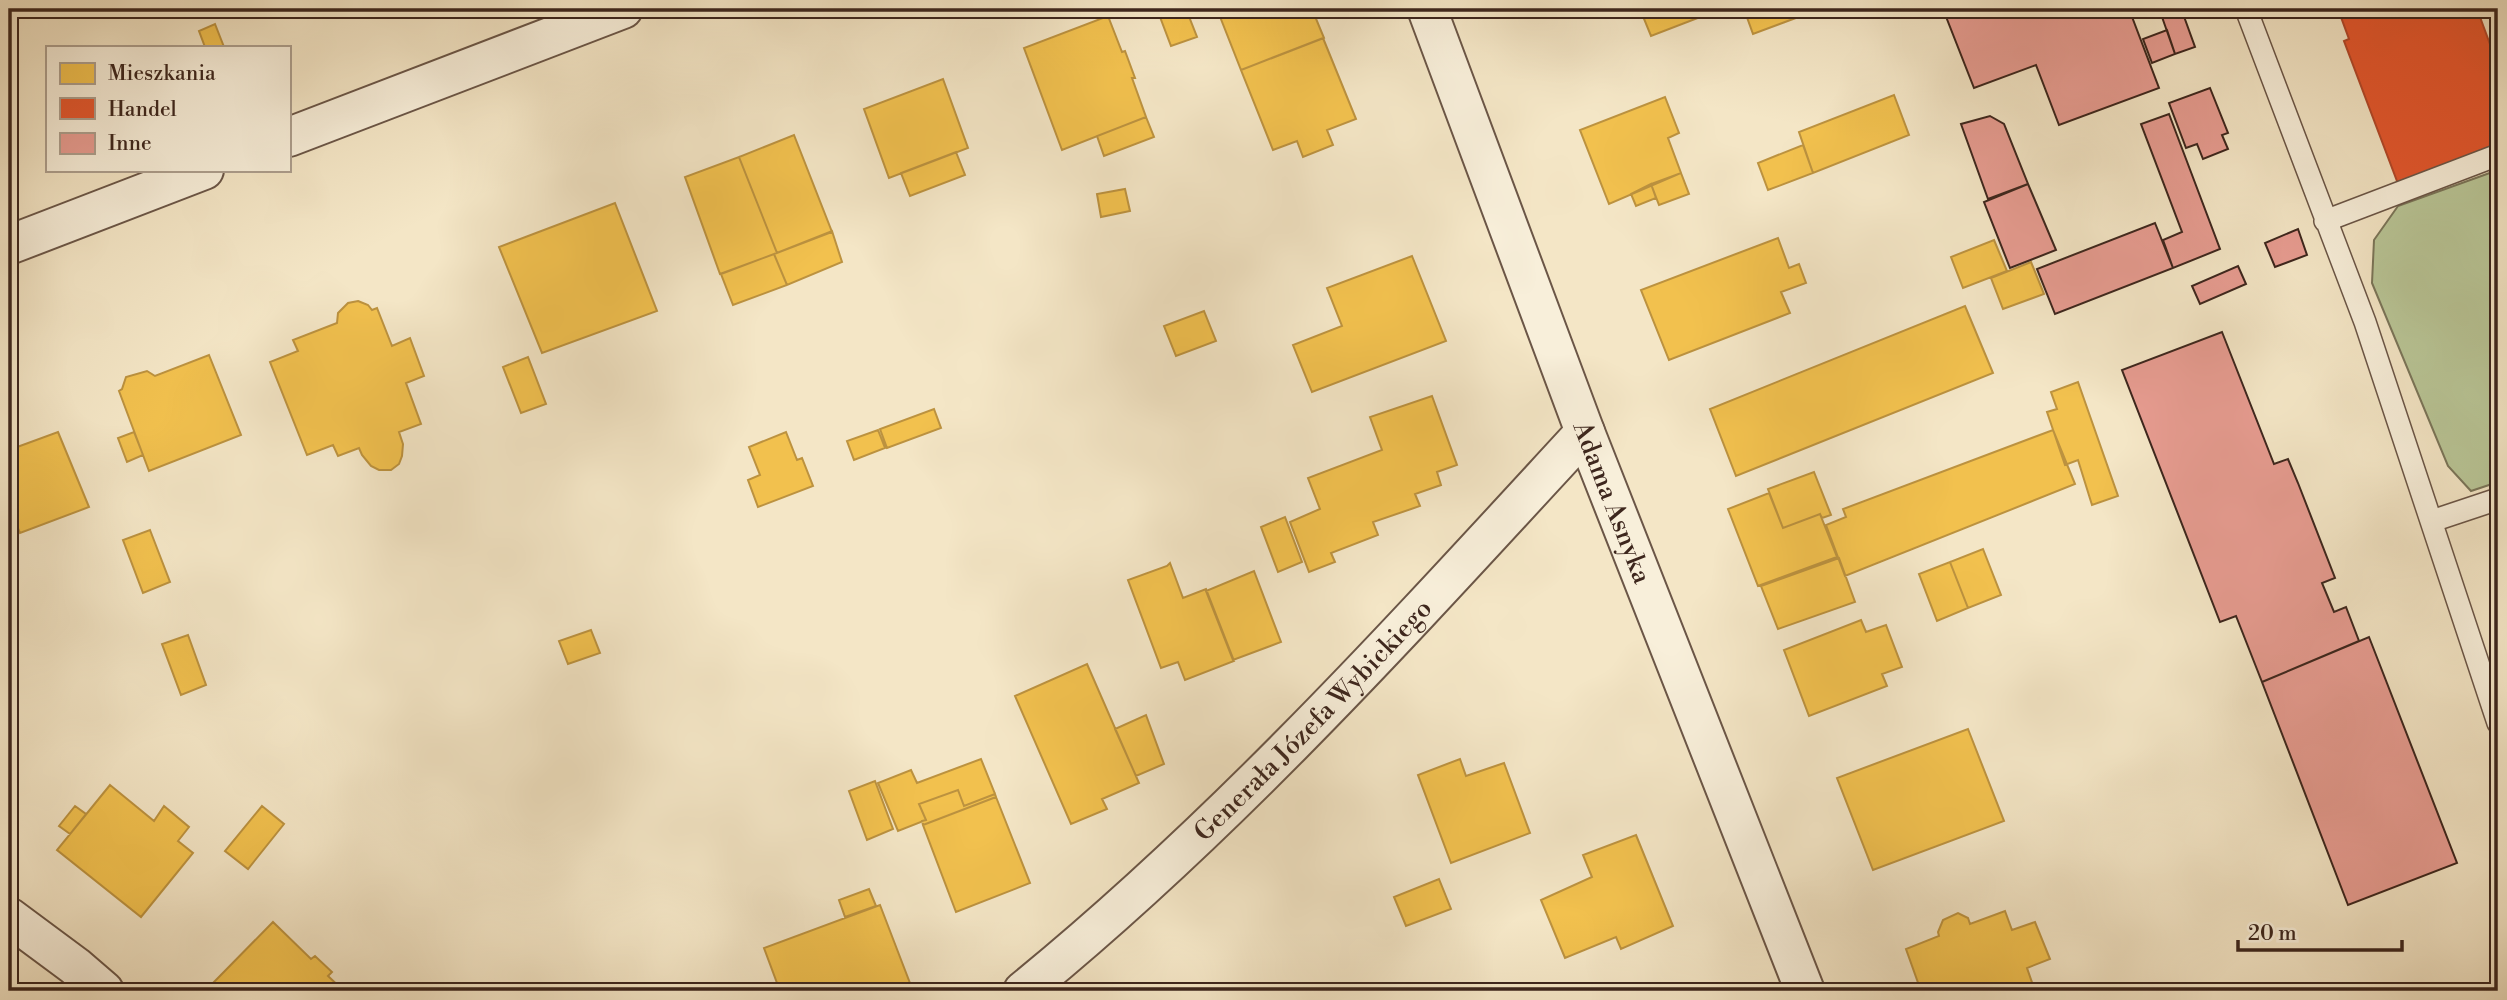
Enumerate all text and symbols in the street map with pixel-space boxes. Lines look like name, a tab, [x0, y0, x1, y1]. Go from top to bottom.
legend	[46, 46, 290, 172]
text: Mieszkania	[108, 61, 216, 87]
text: Handel	[108, 97, 177, 123]
text: Inne	[108, 131, 152, 157]
street label: Adama Asnyka	[1565, 416, 1658, 589]
street label: Generała Józefa Wybickiego	[1188, 593, 1439, 848]
scale bar	[2238, 909, 2402, 953]
text: 20 m	[2248, 921, 2297, 947]

